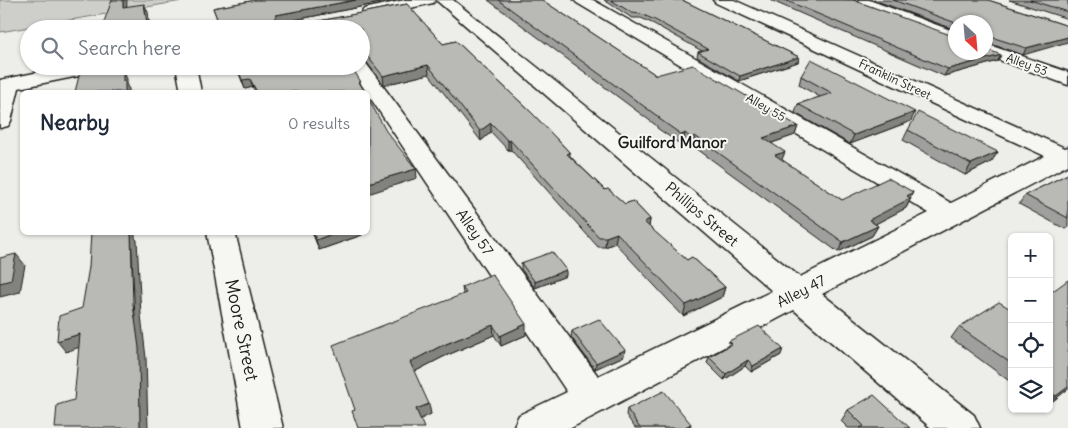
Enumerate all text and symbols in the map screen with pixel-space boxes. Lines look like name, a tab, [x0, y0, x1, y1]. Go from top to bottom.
north arrow	[948, 15, 993, 60]
search box	[20, 20, 370, 75]
icon: search	[38, 34, 66, 62]
text: Search here	[78, 36, 181, 60]
street label: Alley 53	[1004, 50, 1050, 78]
street label: Franklin Street	[856, 56, 934, 102]
street label: Alley 55	[744, 90, 788, 124]
text: Nearby	[40, 109, 110, 136]
text: 0 results	[288, 113, 350, 133]
district label: Guilford Manor	[618, 132, 727, 152]
street label: Phillips Street	[661, 178, 743, 250]
street label: Alley 57	[452, 205, 498, 259]
map controls	[1008, 233, 1053, 413]
button: +	[1008, 233, 1053, 278]
street label: Alley 47	[773, 271, 829, 311]
street label: Moore Street	[220, 277, 264, 383]
button: −	[1008, 278, 1053, 323]
button: locate	[1008, 323, 1053, 368]
button: layers	[1008, 368, 1053, 413]

